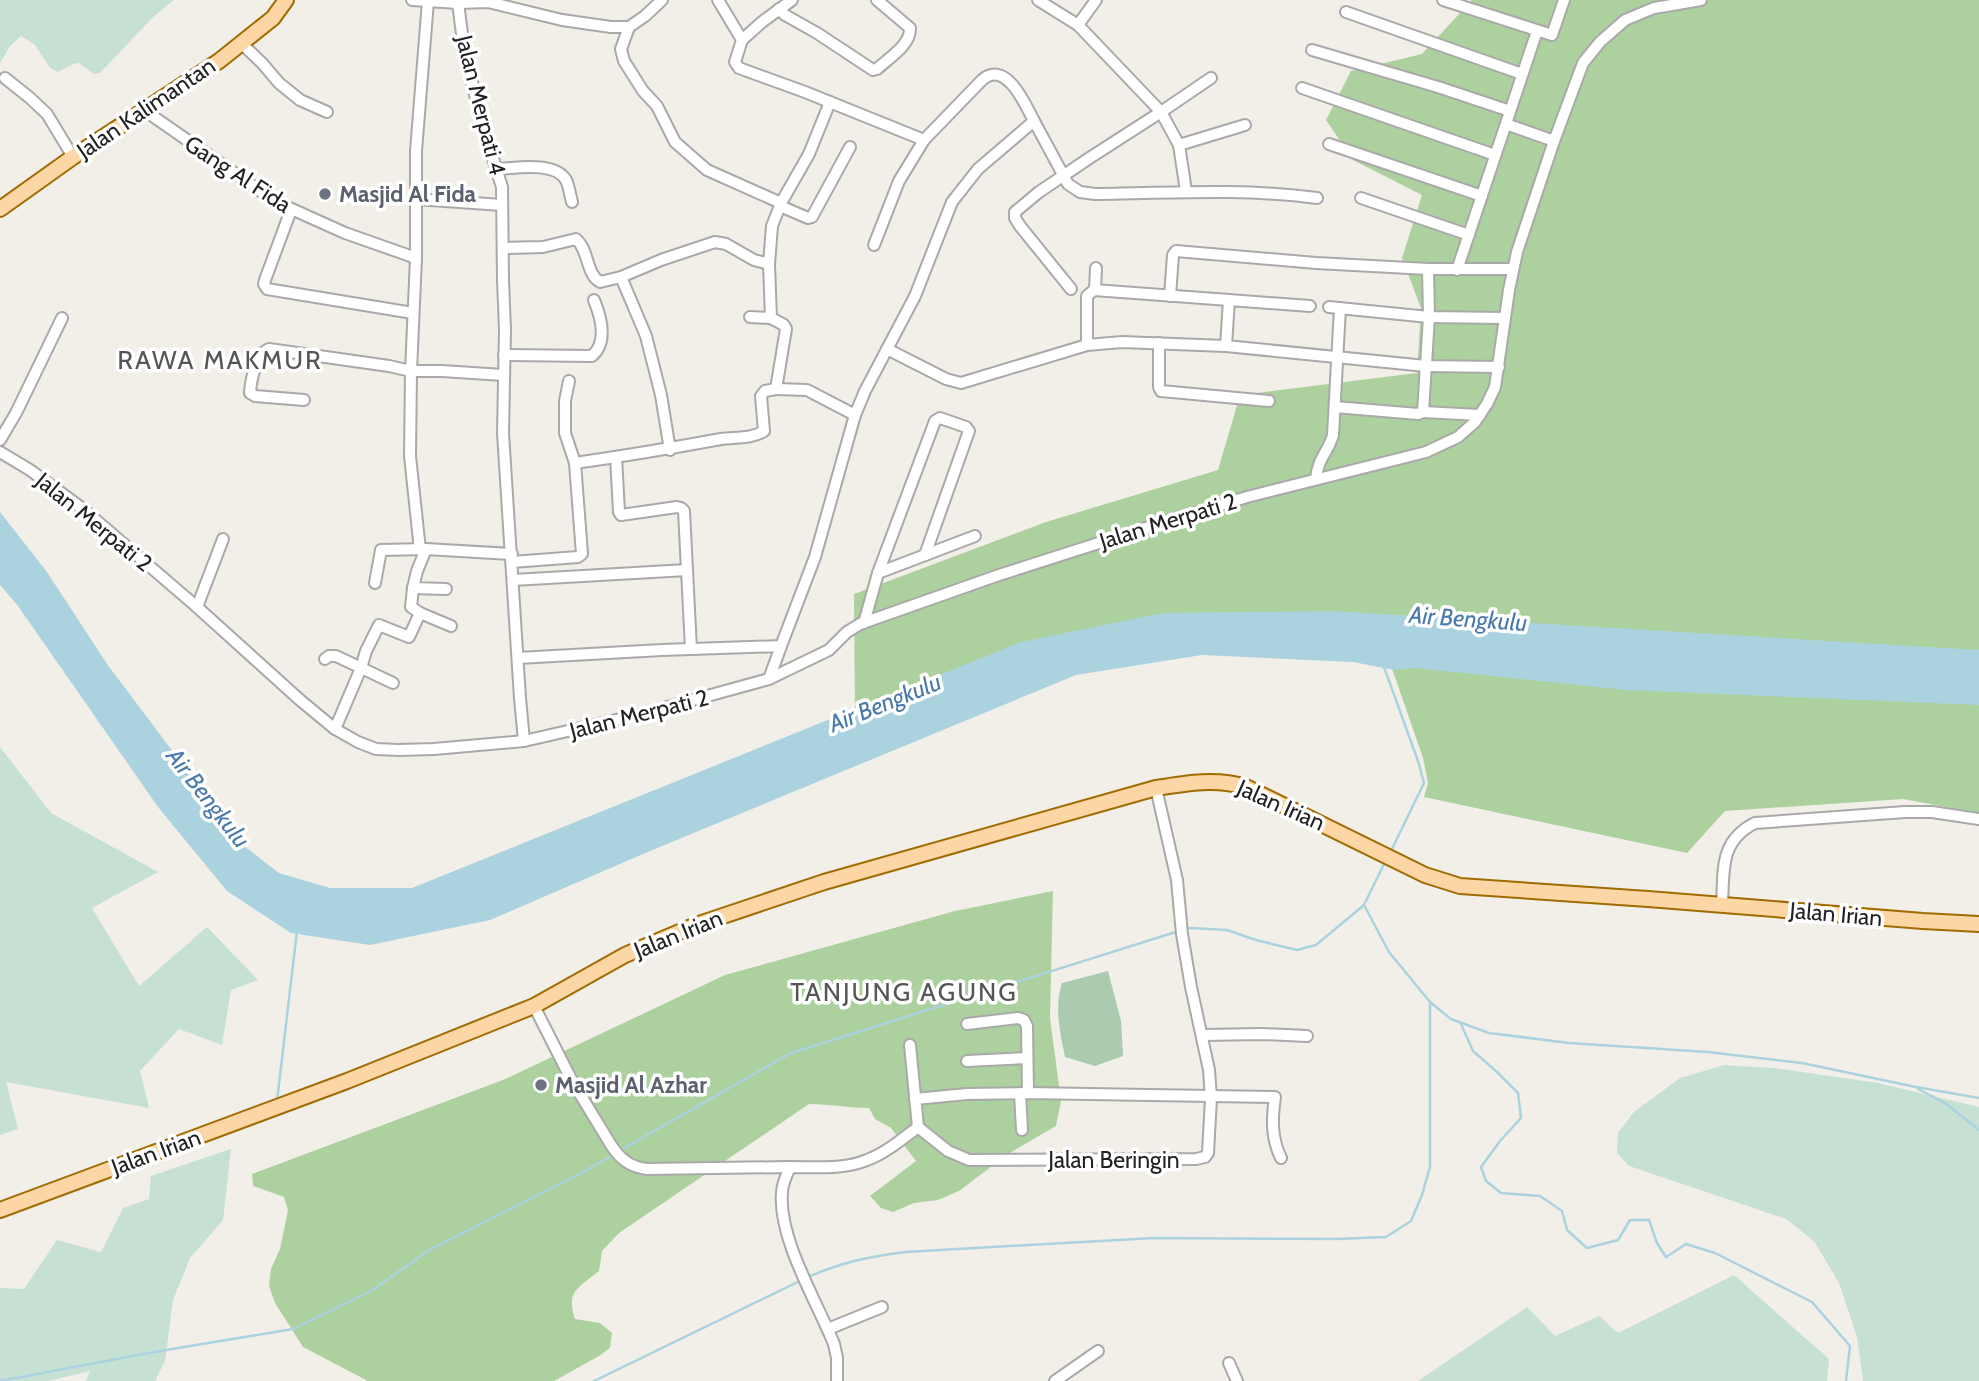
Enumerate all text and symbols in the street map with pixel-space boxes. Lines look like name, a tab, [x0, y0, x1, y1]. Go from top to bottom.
street label: Jalan Merpati 4	[450, 31, 512, 178]
street label: Jalan Kalimantan	[71, 51, 221, 165]
street label: Gang Al Fida	[180, 129, 296, 219]
place label: Masjid Al Fida	[339, 180, 477, 208]
marker: Masjid Al Fida	[317, 186, 333, 202]
district label: RAWA MAKMUR	[117, 344, 323, 376]
street label: Jalan Merpati 2	[29, 466, 158, 578]
street label: Jalan Merpati 2	[1095, 487, 1240, 555]
water label: Air Bengkulu	[1407, 600, 1528, 637]
water label: Air Bengkulu	[824, 667, 945, 739]
street label: Jalan Merpati 2	[566, 683, 711, 745]
water label: Air Bengkulu	[160, 741, 256, 853]
street label: Jalan Irian	[1232, 773, 1329, 837]
street label: Jalan Irian	[1788, 896, 1883, 932]
street label: Jalan Irian	[629, 904, 726, 965]
district label: TANJUNG AGUNG	[790, 976, 1018, 1008]
place label: Masjid Al Azhar	[555, 1071, 707, 1099]
marker: Masjid Al Azhar	[533, 1077, 549, 1093]
street label: Jalan Irian	[107, 1123, 204, 1181]
street label: Jalan Beringin	[1047, 1146, 1180, 1174]

